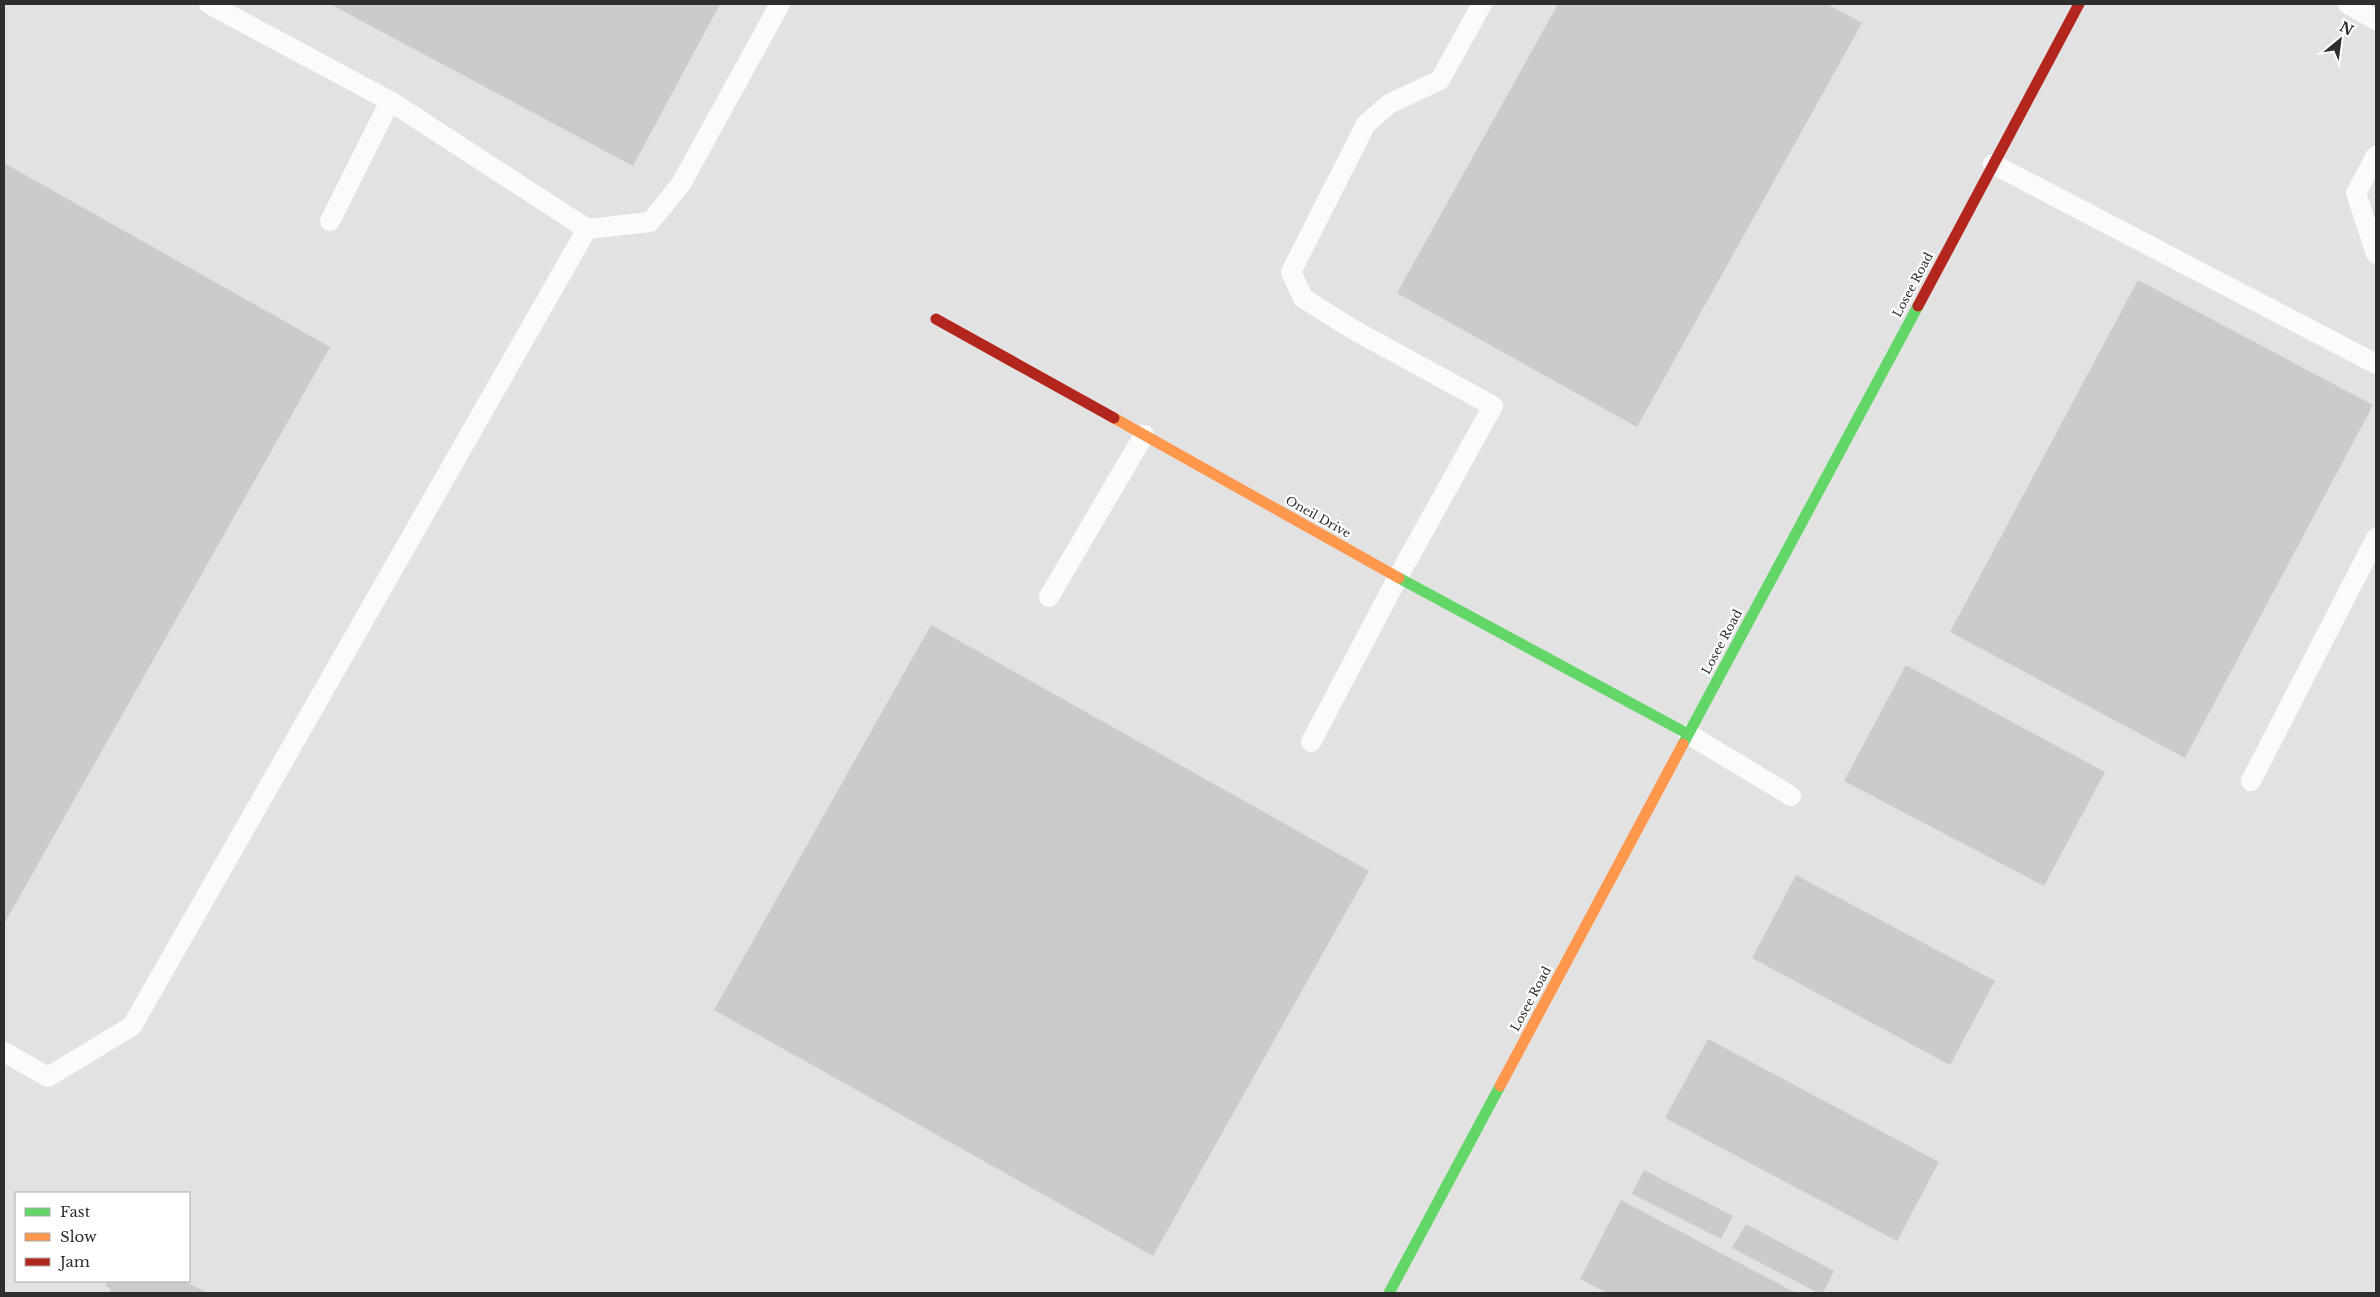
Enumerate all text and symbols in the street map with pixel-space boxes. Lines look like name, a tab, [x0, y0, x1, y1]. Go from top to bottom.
north arrow	[2315, 15, 2365, 65]
text: N	[2336, 18, 2356, 40]
street label: Losee Road	[1889, 250, 1936, 320]
street label: Oneil Drive	[1283, 492, 1354, 541]
street label: Losee Road	[1698, 607, 1745, 677]
street label: Losee Road	[1507, 964, 1554, 1034]
legend	[15, 1192, 190, 1282]
text: Fast	[60, 1202, 91, 1221]
text: Slow	[60, 1227, 97, 1246]
text: Jam	[58, 1252, 90, 1271]

